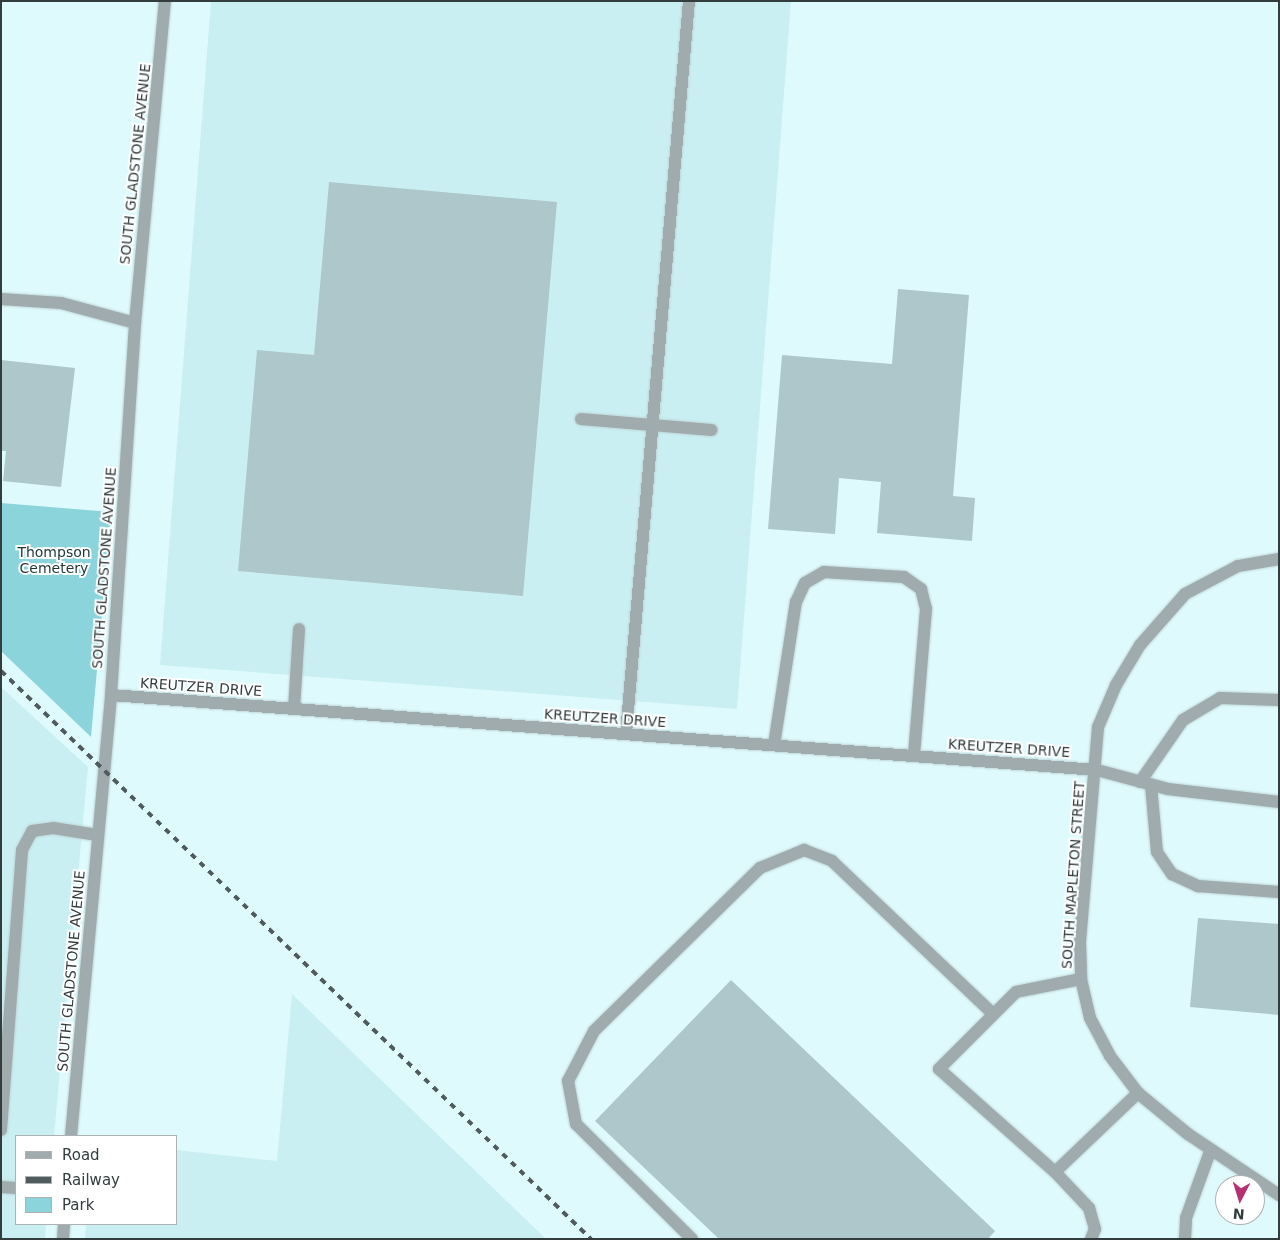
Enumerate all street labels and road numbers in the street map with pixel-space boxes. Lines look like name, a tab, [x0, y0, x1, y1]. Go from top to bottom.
street label: SOUTH GLADSTONE AVENUE	[116, 63, 154, 265]
street label: SOUTH GLADSTONE AVENUE	[89, 467, 119, 669]
street label: KREUTZER DRIVE	[139, 674, 263, 700]
street label: KREUTZER DRIVE	[543, 705, 667, 731]
street label: KREUTZER DRIVE	[947, 735, 1071, 761]
street label: SOUTH MAPLETON STREET	[1058, 780, 1088, 970]
street label: SOUTH GLADSTONE AVENUE	[54, 870, 88, 1072]

